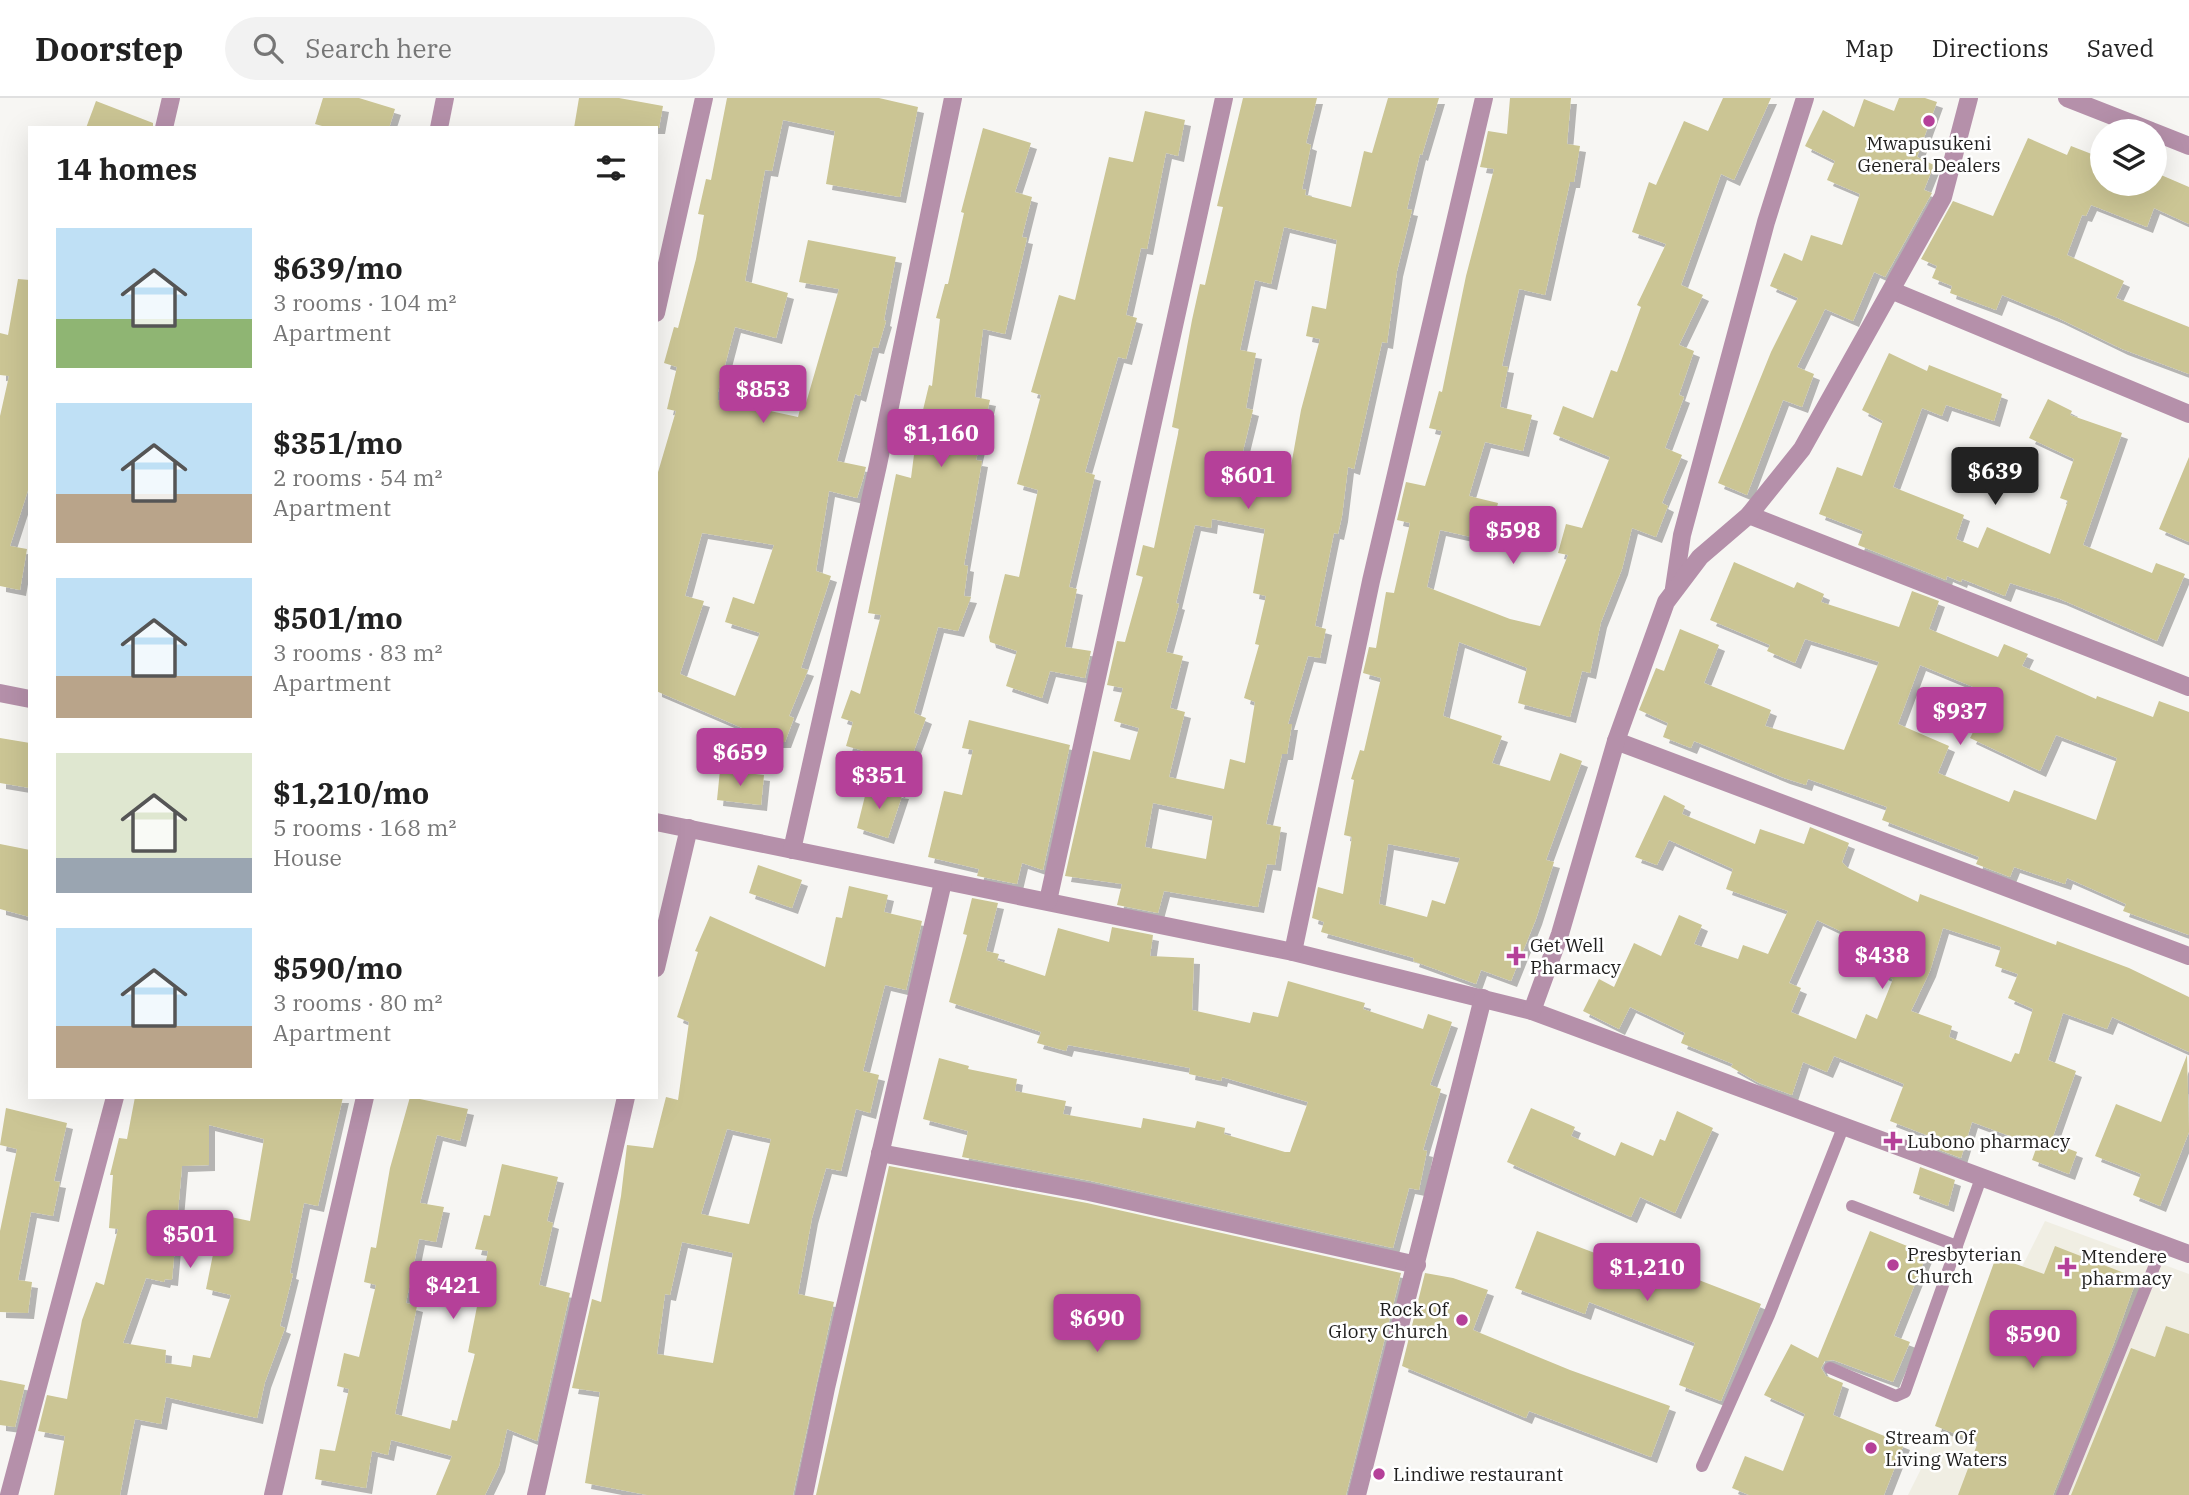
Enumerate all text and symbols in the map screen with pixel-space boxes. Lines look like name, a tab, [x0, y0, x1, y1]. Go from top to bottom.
search box	[225, 17, 715, 80]
text: Doorstep	[35, 27, 183, 70]
icon: search	[249, 29, 287, 67]
text: Search here	[305, 31, 452, 65]
text: Map	[1845, 32, 1894, 64]
text: Directions	[1932, 32, 2049, 64]
text: Saved	[2087, 32, 2154, 64]
marker: Mwapusukeni General Dealers	[1921, 113, 1937, 129]
map controls	[2090, 119, 2167, 196]
button: layers	[2090, 119, 2167, 196]
place label: Mwapusukeni General Dealers	[1858, 131, 2000, 177]
text: 14 homes	[56, 149, 197, 188]
icon: filters	[592, 149, 630, 187]
text: $639/mo	[273, 248, 403, 287]
icon: home	[112, 256, 196, 340]
text: 3 rooms · 104 m²	[273, 287, 456, 317]
text: Apartment	[273, 317, 391, 347]
pin: $853	[722, 366, 804, 425]
text: $853	[735, 373, 791, 403]
pin: $1,160	[884, 410, 998, 469]
text: $1,160	[903, 417, 979, 447]
text: $351/mo	[273, 423, 403, 462]
icon: home	[112, 431, 196, 515]
pin: $639	[1954, 448, 2036, 507]
pin: $601	[1207, 452, 1289, 511]
text: $639	[1967, 455, 2023, 485]
text: $601	[1220, 459, 1276, 489]
text: 2 rooms · 54 m²	[273, 462, 443, 492]
text: Apartment	[273, 492, 391, 522]
pin: $598	[1472, 506, 1554, 566]
text: $598	[1485, 514, 1541, 544]
text: $501/mo	[273, 598, 403, 637]
icon: home	[112, 606, 196, 690]
text: 3 rooms · 83 m²	[273, 637, 443, 667]
text: Apartment	[273, 667, 391, 697]
pin: $937	[1919, 688, 2001, 747]
text: $937	[1932, 695, 1988, 725]
pin: $659	[699, 728, 781, 788]
text: $659	[712, 736, 768, 766]
pin: $351	[838, 752, 920, 811]
text: $351	[851, 759, 907, 789]
text: $1,210/mo	[273, 773, 429, 812]
icon: home	[112, 781, 196, 865]
text: 5 rooms · 168 m²	[273, 812, 456, 842]
text: House	[273, 842, 342, 872]
pin: $438	[1841, 932, 1923, 991]
place label: Get Well Pharmacy	[1530, 933, 1622, 979]
text: $438	[1854, 939, 1910, 969]
text: $590/mo	[273, 948, 403, 987]
marker: Get Well Pharmacy	[1508, 948, 1524, 964]
icon: home	[112, 956, 196, 1040]
text: 3 rooms · 80 m²	[273, 987, 443, 1017]
text: Apartment	[273, 1017, 391, 1047]
place label: Lubono pharmacy	[1907, 1129, 2071, 1153]
marker: Lubono pharmacy	[1885, 1133, 1901, 1149]
pin: $501	[149, 1210, 231, 1270]
text: $501	[162, 1218, 218, 1248]
place label: Presbyterian Church	[1907, 1242, 2022, 1288]
pin: $1,210	[1590, 1244, 1704, 1303]
place label: Mtendere pharmacy	[2081, 1244, 2173, 1290]
text: $1,210	[1609, 1251, 1685, 1281]
marker: Presbyterian Church	[1885, 1257, 1901, 1273]
marker: Mtendere pharmacy	[2059, 1259, 2075, 1275]
pin: $421	[412, 1262, 494, 1321]
text: $421	[425, 1269, 481, 1299]
pin: $690	[1056, 1294, 1138, 1354]
place label: Rock Of Glory Church	[1328, 1297, 1449, 1343]
text: $690	[1069, 1302, 1125, 1332]
pin: $590	[1992, 1310, 2074, 1370]
marker: Rock Of Glory Church	[1454, 1312, 1470, 1328]
text: $590	[2005, 1318, 2061, 1348]
place label: Stream Of Living Waters	[1885, 1425, 2007, 1471]
marker: Stream Of Living Waters	[1863, 1440, 1879, 1456]
place label: Lindiwe restaurant	[1393, 1462, 1564, 1486]
marker: Lindiwe restaurant	[1371, 1466, 1387, 1482]

